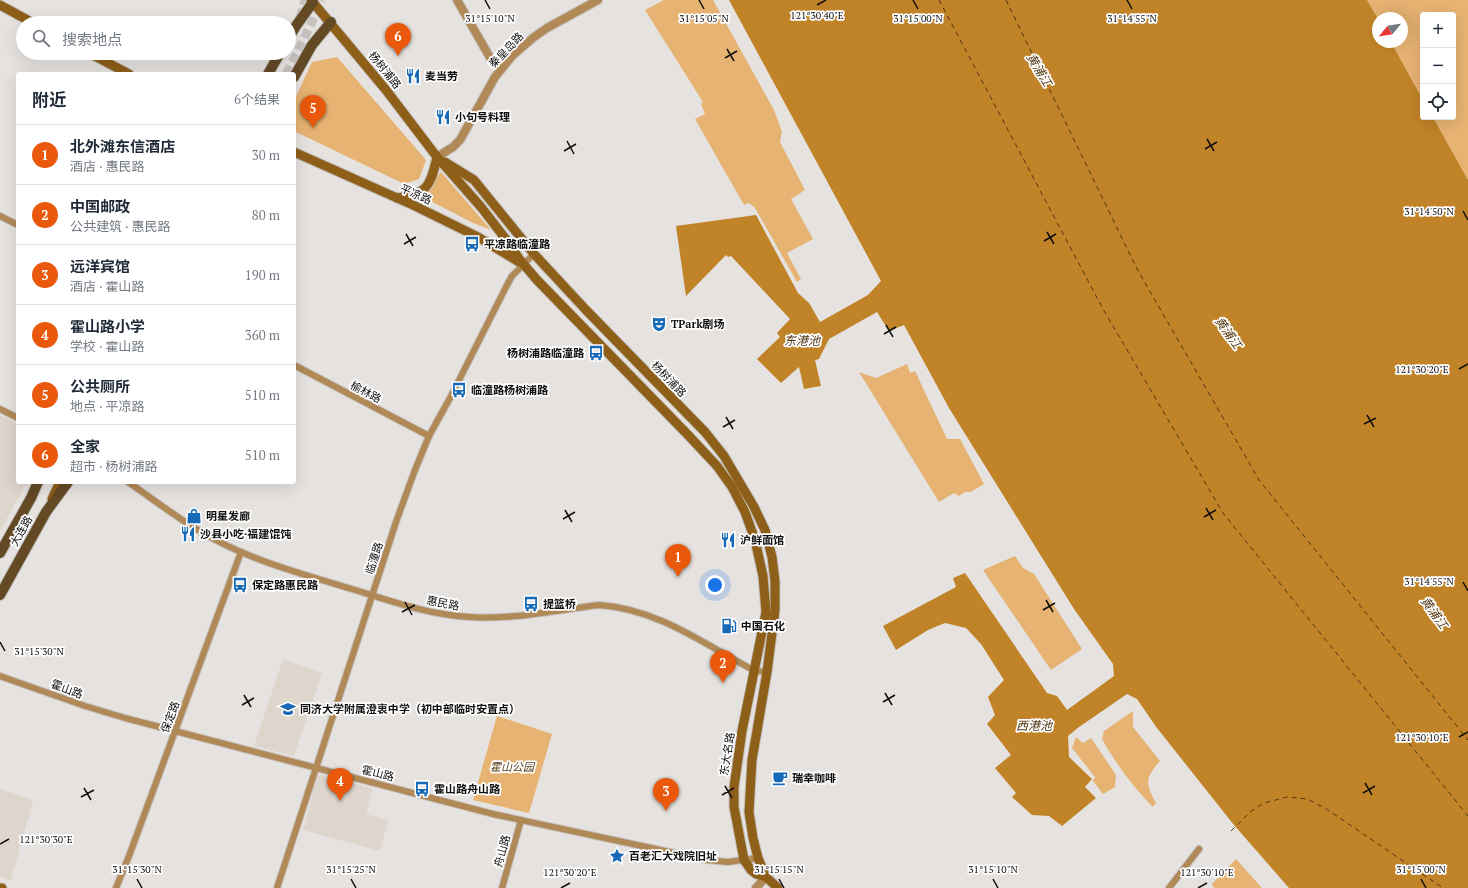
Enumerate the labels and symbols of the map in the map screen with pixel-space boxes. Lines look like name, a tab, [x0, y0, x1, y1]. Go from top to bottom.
text: 121°30'40"E	[790, 9, 844, 22]
text: 31°15'10"N	[465, 12, 515, 25]
text: 31°15'05"N	[679, 12, 729, 25]
text: 31°15'00"N	[893, 12, 943, 25]
text: 31°14'55"N	[1107, 12, 1157, 25]
north arrow	[1372, 12, 1408, 48]
pin: 6	[385, 23, 411, 56]
street label: 秦皇岛路	[486, 29, 526, 71]
street label: 杨树浦路	[366, 48, 404, 92]
water label: 黄浦江	[1024, 50, 1056, 91]
restaurant icon: 麦当劳	[404, 67, 422, 85]
place label: 麦当劳	[425, 69, 458, 83]
pin: 5	[300, 95, 326, 128]
restaurant icon: 小句号料理	[434, 108, 452, 126]
place label: 小句号料理	[455, 110, 510, 124]
street label: 平凉路	[398, 181, 434, 207]
text: 31°14'50"N	[1404, 205, 1454, 218]
bus stop icon: 平凉路临潼路	[463, 235, 481, 253]
place label: 平凉路临潼路	[484, 237, 551, 251]
water label: 黄浦江	[1212, 314, 1246, 353]
theatre icon: TPark剧场	[650, 315, 668, 333]
place label: TPark剧场	[671, 317, 725, 331]
water label: 东港池	[784, 333, 821, 348]
bus stop icon: 杨树浦路临潼路	[587, 344, 605, 362]
place label: 杨树浦路临潼路	[507, 346, 585, 360]
street label: 杨树浦路	[649, 358, 689, 400]
text: 121°30'20"E	[1395, 363, 1449, 376]
street label: 榆林路	[348, 378, 384, 406]
bus stop icon: 临潼路杨树浦路	[450, 381, 468, 399]
place label: 临潼路杨树浦路	[471, 383, 549, 397]
shop icon: 明星发廊	[185, 507, 203, 525]
place label: 明星发廊	[206, 509, 250, 523]
street label: 大连路	[7, 513, 35, 549]
restaurant icon: 沙县小吃·福建馄饨	[179, 525, 197, 543]
place label: 沙县小吃·福建馄饨	[200, 527, 291, 541]
restaurant icon: 沪鲜面馆	[719, 531, 737, 549]
place label: 沪鲜面馆	[740, 533, 784, 547]
street label: 临潼路	[362, 540, 386, 576]
pin: 1	[665, 544, 691, 577]
your location	[705, 575, 725, 595]
text: 31°14'55"N	[1404, 575, 1454, 588]
bus stop icon: 保定路惠民路	[231, 576, 249, 594]
place label: 保定路惠民路	[252, 578, 319, 592]
street label: 惠民路	[425, 593, 461, 613]
water label: 黄浦江	[1418, 594, 1452, 633]
bus stop icon: 提篮桥	[522, 595, 540, 613]
place label: 提篮桥	[543, 597, 576, 611]
fuel station icon: 中国石化	[720, 617, 738, 635]
place label: 中国石化	[741, 619, 785, 633]
text: 31°15'30"N	[14, 645, 64, 658]
pin: 2	[710, 650, 736, 683]
street label: 霍山路	[49, 677, 85, 701]
street label: 保定路	[158, 699, 182, 735]
school or university icon: 同济大学附属澄衷中学（初中部临时安置点）	[279, 700, 297, 718]
place label: 同济大学附属澄衷中学（初中部临时安置点）	[300, 702, 520, 716]
water label: 西港池	[1016, 718, 1053, 733]
street label: 东大名路	[717, 731, 737, 777]
text: 121°30'10"E	[1395, 731, 1449, 744]
park label: 霍山公园	[490, 760, 536, 774]
street label: 霍山路	[360, 762, 396, 784]
pin: 4	[327, 768, 353, 801]
cafe icon: 瑞幸咖啡	[771, 769, 789, 787]
place label: 瑞幸咖啡	[792, 771, 836, 785]
pin: 3	[653, 778, 679, 811]
bus stop icon: 霍山路舟山路	[413, 780, 431, 798]
place label: 霍山路舟山路	[434, 782, 501, 796]
text: 121°30'30"E	[19, 833, 73, 846]
street label: 舟山路	[491, 833, 513, 869]
place icon: 百老汇大戏院旧址	[608, 847, 626, 865]
place label: 百老汇大戏院旧址	[629, 849, 717, 863]
text: 31°15'30"N	[112, 863, 162, 876]
text: 31°15'25"N	[326, 863, 376, 876]
text: 31°15'15"N	[754, 863, 804, 876]
text: 31°15'10"N	[968, 863, 1018, 876]
text: 31°15'00"N	[1396, 863, 1446, 876]
text: 121°30'20"E	[543, 866, 597, 879]
text: 121°30'10"E	[1180, 866, 1234, 879]

